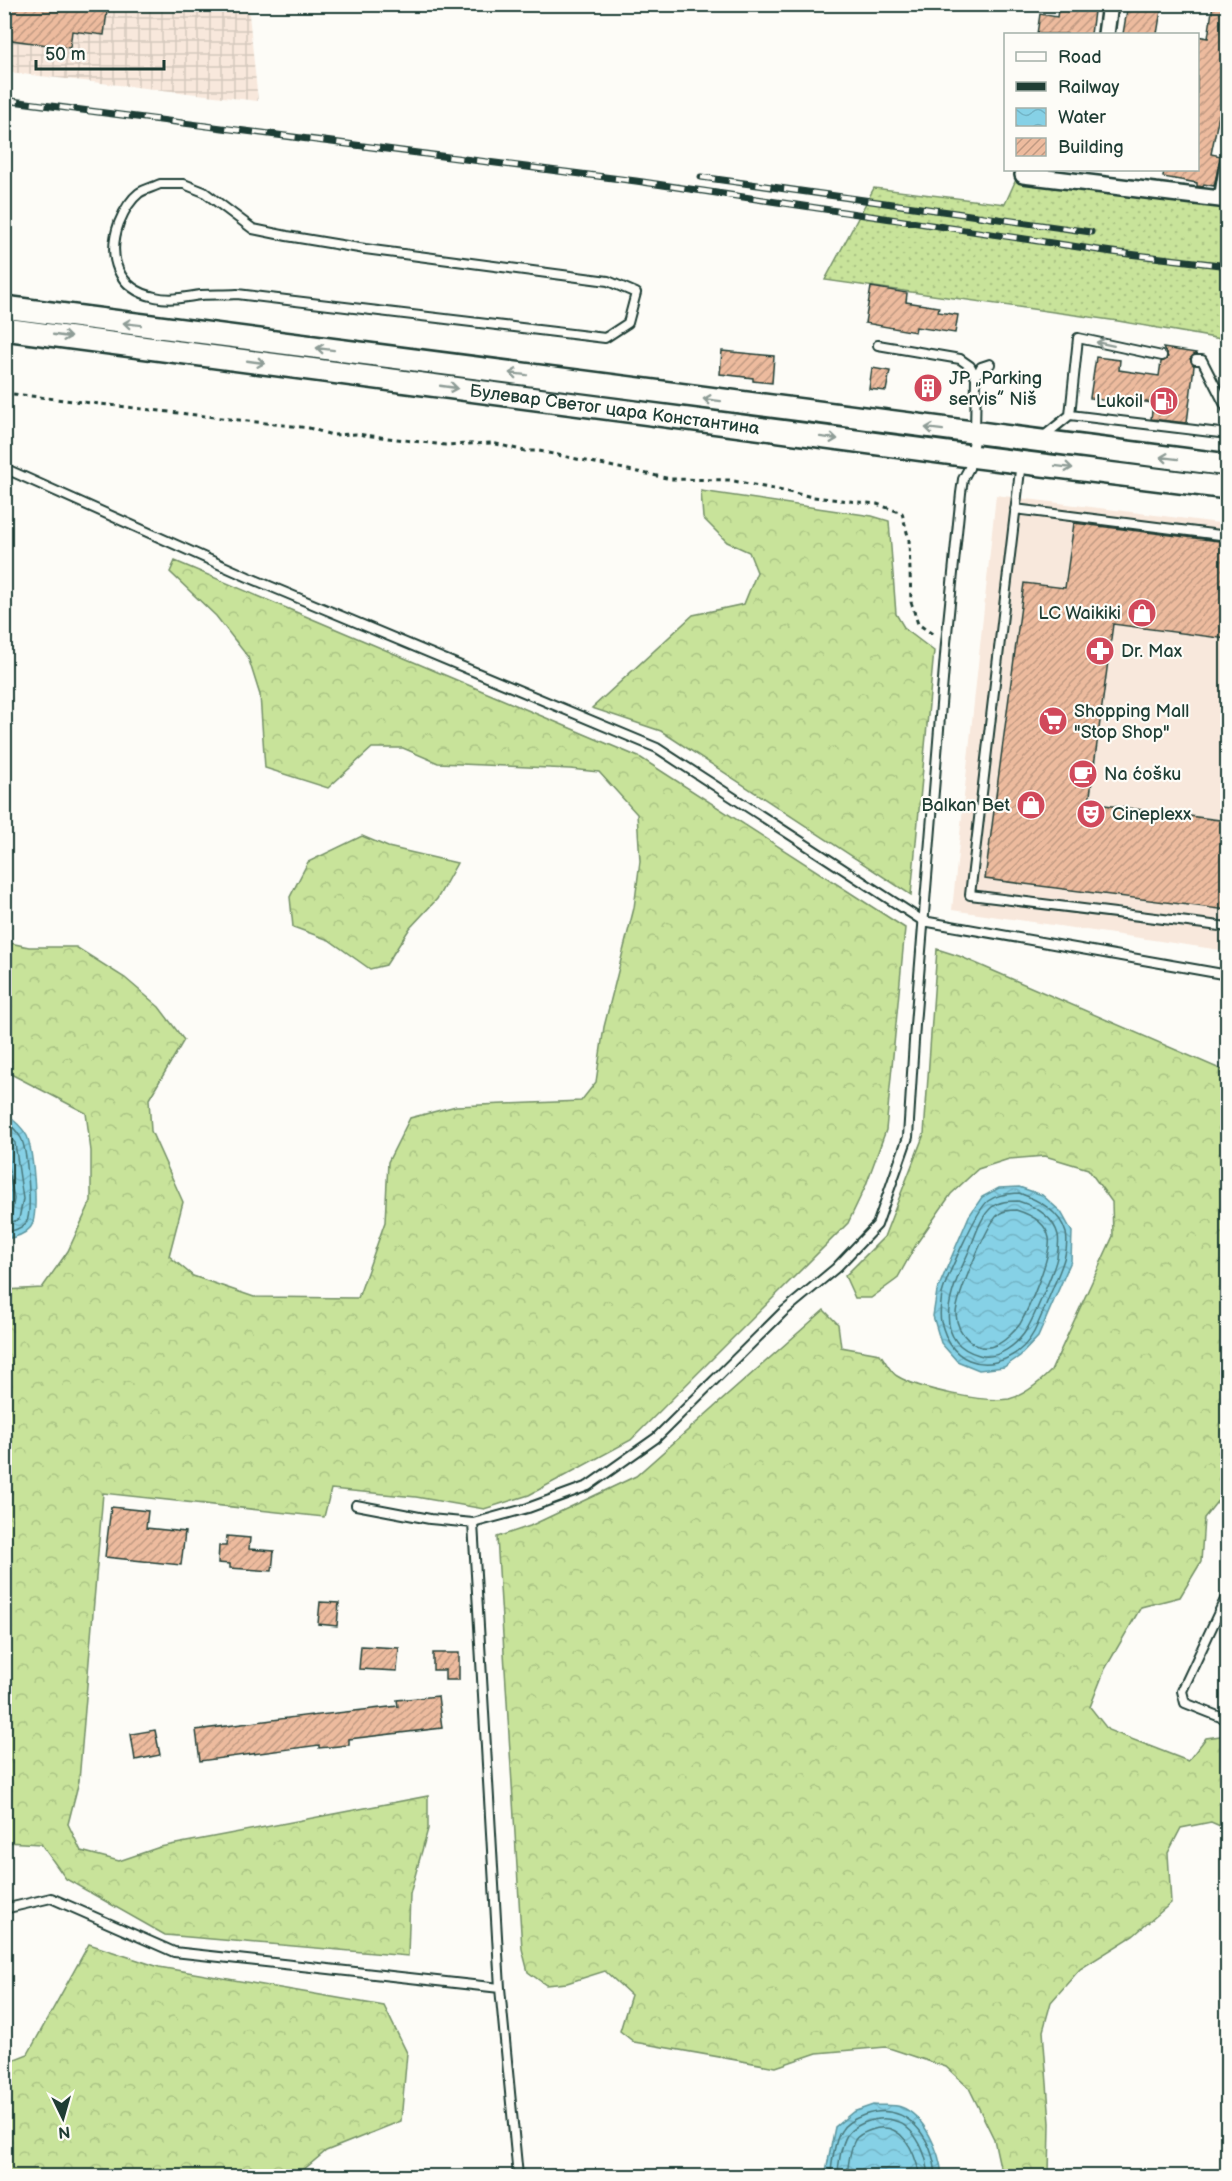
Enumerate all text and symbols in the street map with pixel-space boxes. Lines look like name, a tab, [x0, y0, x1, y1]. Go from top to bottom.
scale bar	[36, 33, 164, 71]
legend	[1004, 33, 1199, 171]
text: 50 m	[45, 44, 86, 65]
text: Road	[1058, 47, 1102, 68]
text: Railway	[1058, 77, 1120, 98]
text: Water	[1058, 107, 1106, 128]
text: Building	[1058, 137, 1124, 158]
one-way arrow	[122, 318, 142, 329]
one-way arrow	[52, 331, 72, 342]
one-way arrow	[1096, 337, 1115, 349]
one-way arrow	[316, 343, 335, 354]
one-way arrow	[245, 357, 265, 368]
place label: JP „Parking servis” Niš	[949, 368, 1042, 410]
one-way arrow	[509, 369, 529, 380]
building icon: JP „Parking servis” Niš	[912, 372, 944, 404]
street label: Булевар Светог цара Константина	[468, 380, 761, 439]
one-way arrow	[439, 382, 459, 393]
fuel station icon: Lukoil	[1148, 385, 1180, 417]
place label: Lukoil	[1096, 391, 1143, 412]
one-way arrow	[702, 394, 722, 405]
one-way arrow	[925, 423, 945, 434]
one-way arrow	[819, 432, 839, 443]
one-way arrow	[1160, 452, 1180, 463]
one-way arrow	[1054, 462, 1074, 473]
shop icon: LC Waikiki	[1126, 597, 1158, 629]
place label: LC Waikiki	[1038, 603, 1121, 624]
pharmacy icon: Dr. Max	[1084, 635, 1116, 667]
place label: Dr. Max	[1121, 641, 1183, 662]
place label: Shopping Mall "Stop Shop"	[1074, 701, 1189, 743]
supermarket icon: Shopping Mall "Stop Shop"	[1037, 705, 1069, 737]
cafe icon: Na ćošku	[1067, 758, 1099, 790]
place label: Na ćošku	[1104, 764, 1181, 785]
shop icon: Balkan Bet	[1015, 789, 1047, 821]
place label: Balkan Bet	[921, 795, 1010, 816]
theatre icon: Cineplexx	[1075, 798, 1107, 830]
place label: Cineplexx	[1112, 804, 1192, 825]
north arrow	[33, 2088, 93, 2148]
text: N	[57, 2121, 71, 2141]

